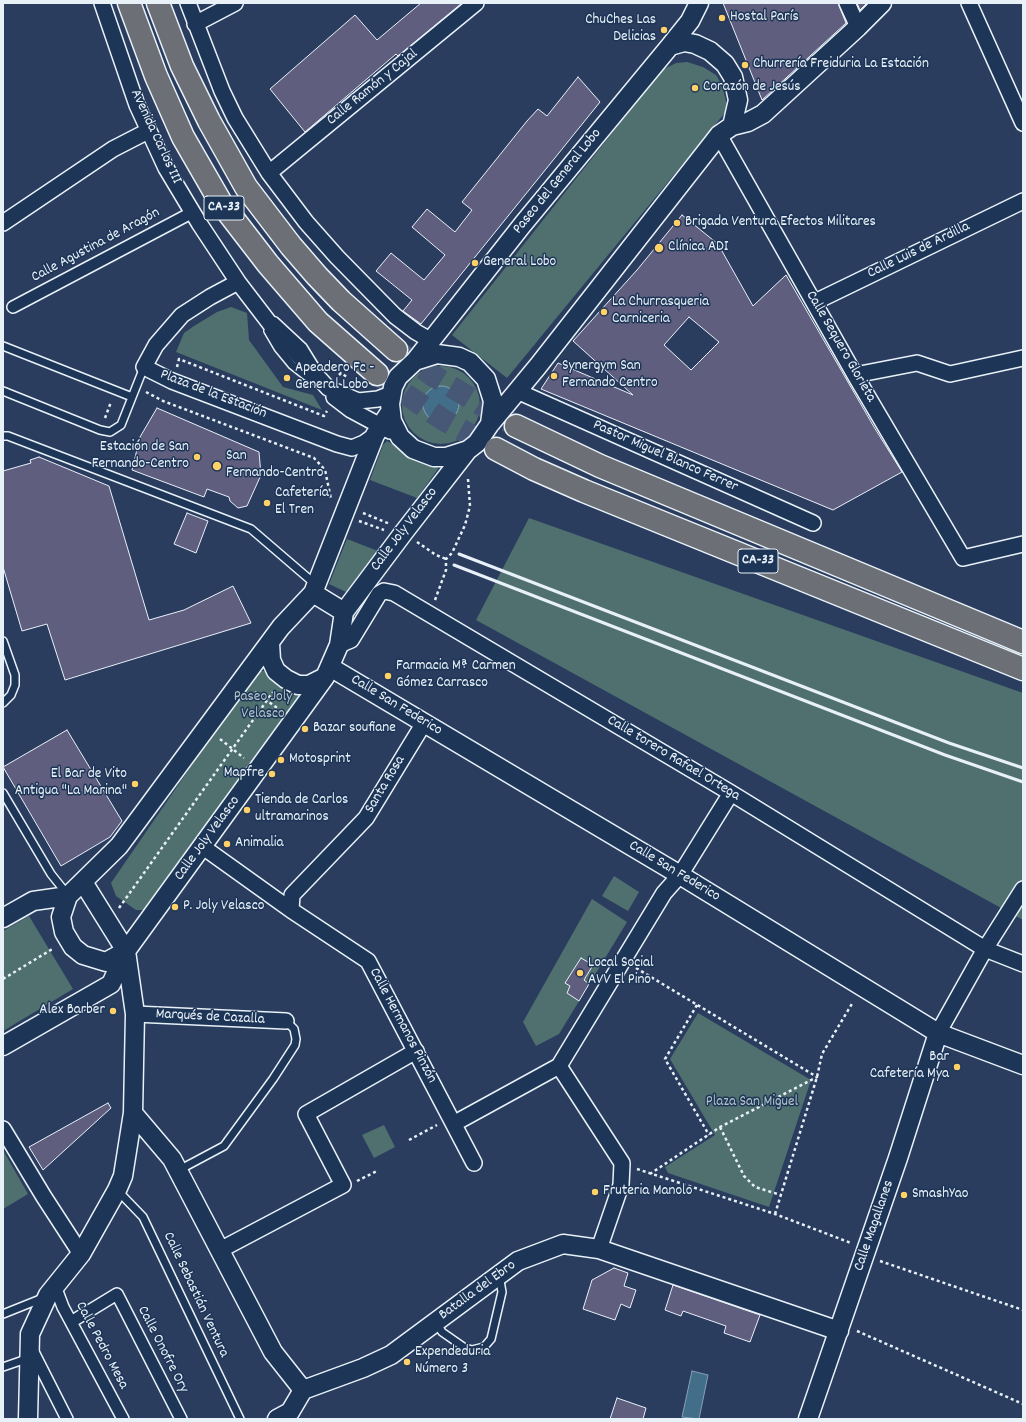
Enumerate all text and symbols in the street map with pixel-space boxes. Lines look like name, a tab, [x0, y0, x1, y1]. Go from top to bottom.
place label: Hostal París	[730, 9, 799, 27]
place label: ChuChes Las Delicias	[585, 12, 656, 47]
marker: Hostal París	[717, 13, 727, 23]
marker: ChuChes Las Delicias	[659, 25, 669, 35]
street label: Calle Ramón y Cajal	[324, 46, 422, 130]
place label: Churrería Freiduria La Estación	[753, 56, 929, 74]
marker: Churrería Freiduria La Estación	[740, 60, 750, 70]
place label: Corazón de Jesús	[703, 79, 801, 97]
marker: Corazón de Jesús	[690, 83, 700, 93]
street label: Avenida Carlos III	[125, 87, 185, 187]
street label: Paseo del General Lobo	[510, 126, 606, 238]
road number: CA-33	[204, 196, 244, 220]
street label: Calle Agustina de Aragón	[29, 205, 163, 287]
place label: Brigada Ventura Efectos Militares	[685, 214, 876, 232]
marker: Brigada Ventura Efectos Militares	[672, 218, 682, 228]
street label: Calle Luis de Ardilla	[865, 218, 973, 284]
place label: Clínica ADI	[668, 239, 728, 257]
marker: Clínica ADI	[653, 242, 665, 254]
place label: General Lobo	[483, 254, 556, 272]
marker: General Lobo	[470, 258, 480, 268]
street label: Calle Sequero Glorieta	[801, 288, 879, 406]
place label: La Churrasqueria Carniceria	[612, 294, 709, 329]
marker: La Churrasqueria Carniceria	[599, 307, 609, 317]
place label: Synergym San Fernando Centro	[562, 358, 658, 393]
place label: Apeadero Fc - General Lobo	[295, 360, 374, 395]
street label: Plaza de la Estación	[157, 366, 269, 424]
marker: Synergym San Fernando Centro	[549, 371, 559, 381]
marker: Apeadero Fc - General Lobo	[282, 373, 292, 383]
street label: Pastor Miguel Blanco Ferrer	[590, 417, 740, 497]
place label: Estación de San Fernando-Centro	[92, 439, 189, 474]
place label: San Fernando-Centro	[226, 448, 323, 483]
marker: Estación de San Fernando-Centro	[192, 452, 202, 462]
marker: San Fernando-Centro	[211, 460, 223, 472]
place label: Cafetería El Tren	[275, 485, 329, 520]
street label: Calle Joly Velasco	[368, 485, 442, 575]
marker: Cafetería El Tren	[262, 498, 272, 508]
road number: CA-33	[738, 549, 778, 573]
place label: Farmacia Mª Carmen Gómez Carrasco	[396, 658, 516, 693]
marker: Farmacia Mª Carmen Gómez Carrasco	[383, 671, 393, 681]
street label: Calle San Federico	[347, 672, 445, 740]
park label: Paseo Joly Velasco	[234, 689, 292, 724]
street label: Calle torero Rafael Ortega	[603, 712, 743, 806]
place label: Bazar soufiane	[313, 720, 396, 738]
marker: Bazar soufiane	[300, 724, 310, 734]
place label: Motosprint	[289, 751, 351, 769]
street label: Santa Rosa	[362, 753, 410, 817]
marker: Motosprint	[276, 755, 286, 765]
place label: Mapfre	[224, 765, 264, 783]
place label: El Bar de Vito Antigua "La Marina"	[15, 766, 127, 801]
marker: Mapfre	[267, 769, 277, 779]
marker: El Bar de Vito Antigua "La Marina"	[130, 779, 140, 789]
place label: Tienda de Carlos ultramarinos	[255, 792, 348, 827]
street label: Calle Joly Velasco	[171, 793, 245, 885]
marker: Tienda de Carlos ultramarinos	[242, 805, 252, 815]
place label: Animalia	[235, 835, 284, 853]
street label: Calle San Federico	[625, 838, 723, 906]
marker: Animalia	[222, 839, 232, 849]
place label: P. Joly Velasco	[183, 898, 264, 916]
marker: P. Joly Velasco	[170, 902, 180, 912]
place label: Local Social AVV El Pino	[588, 955, 654, 990]
street label: Calle Hermanos Pinzón	[364, 965, 440, 1087]
marker: Local Social AVV El Pino	[575, 968, 585, 978]
place label: Alex Barber	[39, 1002, 105, 1020]
marker: Alex Barber	[108, 1006, 118, 1016]
street label: Marqués de Cazalla	[155, 1006, 265, 1030]
place label: Bar Cafetería Mya	[870, 1049, 949, 1084]
marker: Bar Cafetería Mya	[952, 1062, 962, 1072]
park label: Plaza San Miguel	[706, 1094, 798, 1112]
street label: Calle Magallanes	[851, 1178, 899, 1274]
place label: Fruteria Manolo	[603, 1183, 692, 1201]
place label: SmashYao	[912, 1186, 968, 1204]
marker: Fruteria Manolo	[590, 1187, 600, 1197]
marker: SmashYao	[899, 1190, 909, 1200]
street label: Calle Sebastián Ventura	[158, 1229, 232, 1361]
street label: Batalla del Ebro	[436, 1257, 520, 1325]
street label: Calle Pedro Mesa	[70, 1299, 132, 1393]
street label: Calle Onofre Ory	[132, 1304, 192, 1396]
place label: Expendeduria Número 3	[415, 1344, 490, 1379]
marker: Expendeduria Número 3	[402, 1357, 412, 1367]

